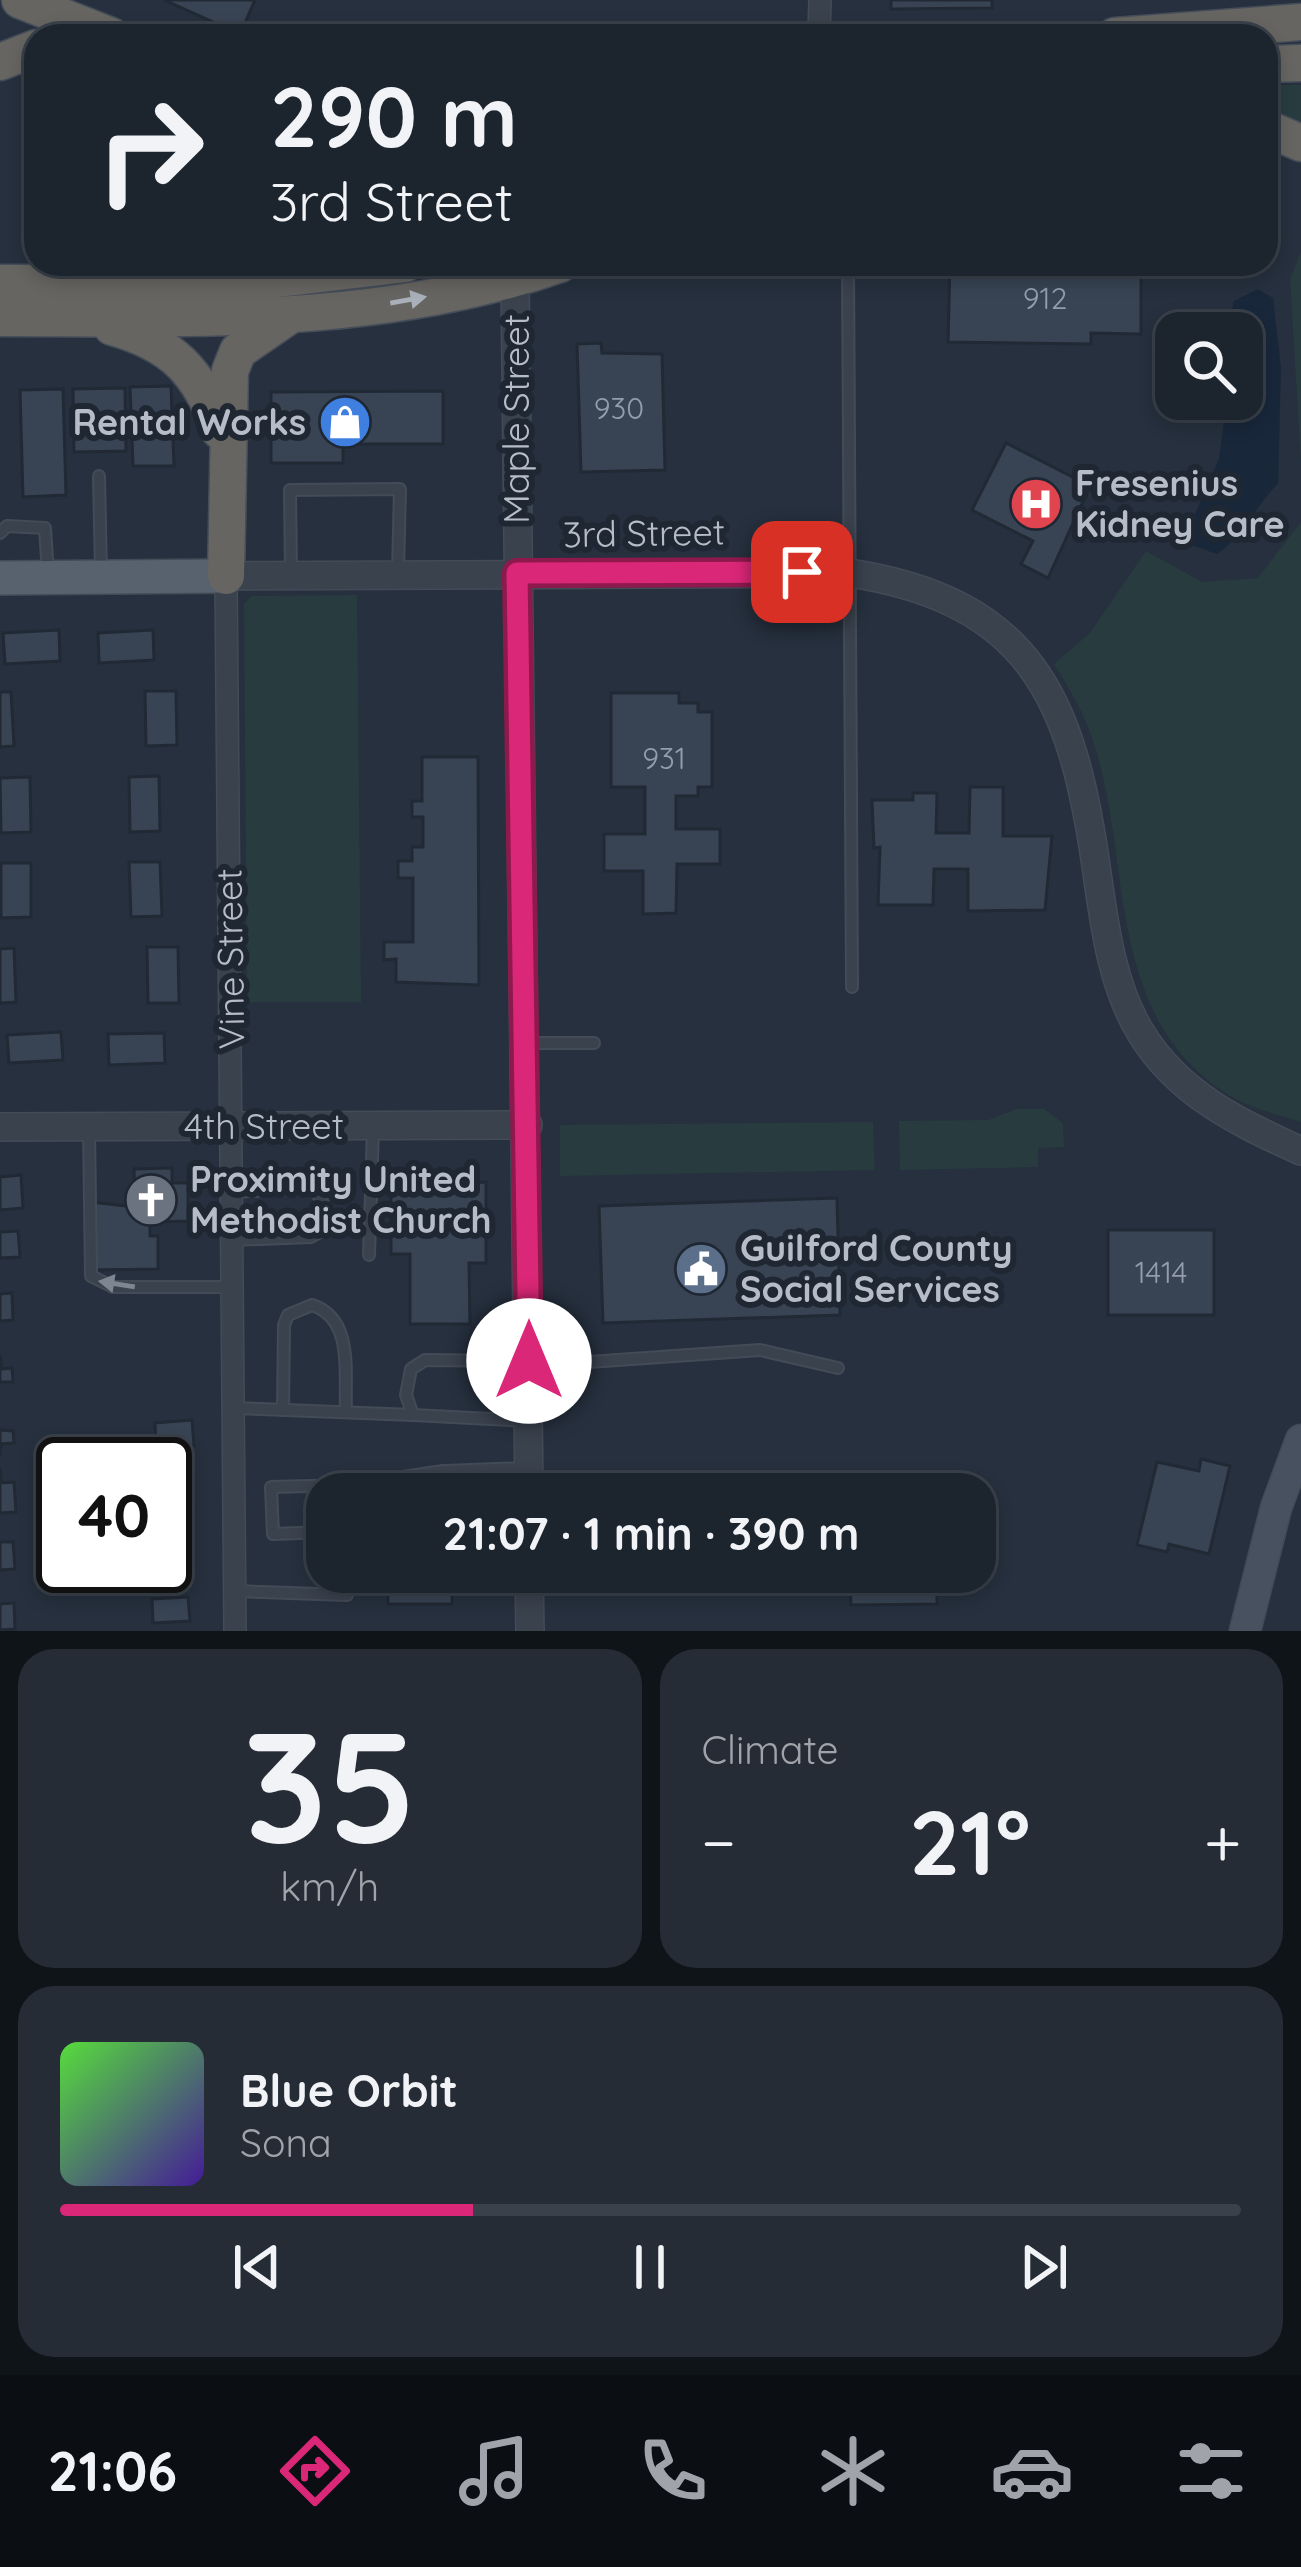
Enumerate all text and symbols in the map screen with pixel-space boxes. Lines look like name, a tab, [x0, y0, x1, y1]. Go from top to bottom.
text: 290 m	[270, 63, 518, 168]
icon: right	[72, 72, 228, 228]
text: 3rd Street	[270, 167, 513, 235]
house number: 912	[1023, 279, 1067, 317]
one-way arrow	[390, 290, 427, 309]
map controls	[1155, 312, 1263, 420]
button: search	[1155, 312, 1263, 420]
street label: Maple Street	[493, 314, 538, 524]
house number: 930	[594, 389, 644, 427]
shop icon: Rental Works	[317, 394, 373, 450]
place label: Rental Works	[72, 399, 306, 444]
place label: Fresenius Kidney Care	[1075, 460, 1285, 546]
hospital icon: Fresenius Kidney Care	[1008, 476, 1064, 532]
street label: 3rd Street	[563, 509, 725, 556]
pin	[751, 521, 853, 623]
icon: arrive	[769, 539, 835, 605]
house number: 931	[642, 739, 686, 777]
street label: Vine Street	[205, 868, 254, 1050]
street label: 4th Street	[184, 1103, 344, 1148]
place label: Proximity United Methodist Church	[190, 1156, 492, 1242]
church icon: Proximity United Methodist Church	[123, 1172, 179, 1228]
place label: Guilford County Social Services	[740, 1225, 1013, 1311]
public building icon: Guilford County Social Services	[673, 1241, 729, 1297]
house number: 1414	[1135, 1253, 1187, 1291]
one-way arrow	[98, 1274, 135, 1293]
position arrow	[466, 1298, 592, 1424]
speed limit sign: 40	[36, 1437, 192, 1593]
text: 21:07 · 1 min · 390 m	[443, 1505, 859, 1561]
text: 35	[243, 1686, 417, 1881]
text: Climate	[702, 1725, 839, 1774]
text: 21°	[909, 1785, 1031, 1898]
text: −	[702, 1800, 736, 1883]
text: +	[1204, 1800, 1241, 1883]
text: km/h	[280, 1862, 379, 1911]
text: Blue Orbit	[240, 2062, 458, 2118]
text: Sona	[240, 2118, 332, 2167]
icon: previous	[224, 2234, 290, 2300]
icon: pause	[617, 2234, 683, 2300]
icon: next	[1011, 2234, 1077, 2300]
icon: directions	[273, 2429, 357, 2513]
icon: music	[452, 2429, 536, 2513]
icon: phone	[631, 2429, 715, 2513]
icon: climate	[811, 2429, 895, 2513]
icon: car	[990, 2429, 1074, 2513]
icon: filters	[1169, 2429, 1253, 2513]
text: 21:06	[48, 2437, 177, 2505]

